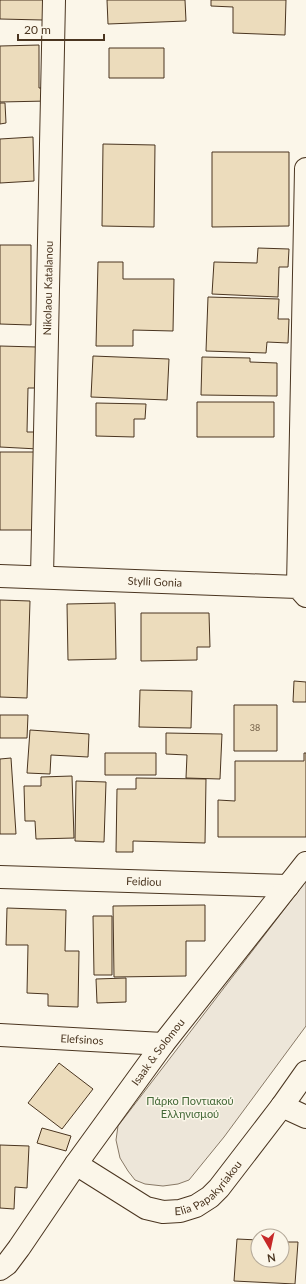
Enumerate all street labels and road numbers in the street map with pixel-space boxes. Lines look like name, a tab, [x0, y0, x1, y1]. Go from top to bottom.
street label: Nikolaou Katalanou	[40, 241, 55, 335]
street label: Stylli Gonia	[127, 574, 182, 589]
street label: Feidiou	[126, 874, 162, 888]
street label: Isaak & Solomou	[128, 1016, 187, 1088]
street label: Elefsinos	[60, 1031, 104, 1047]
street label: Elia Papakyriakou	[174, 1158, 244, 1217]

